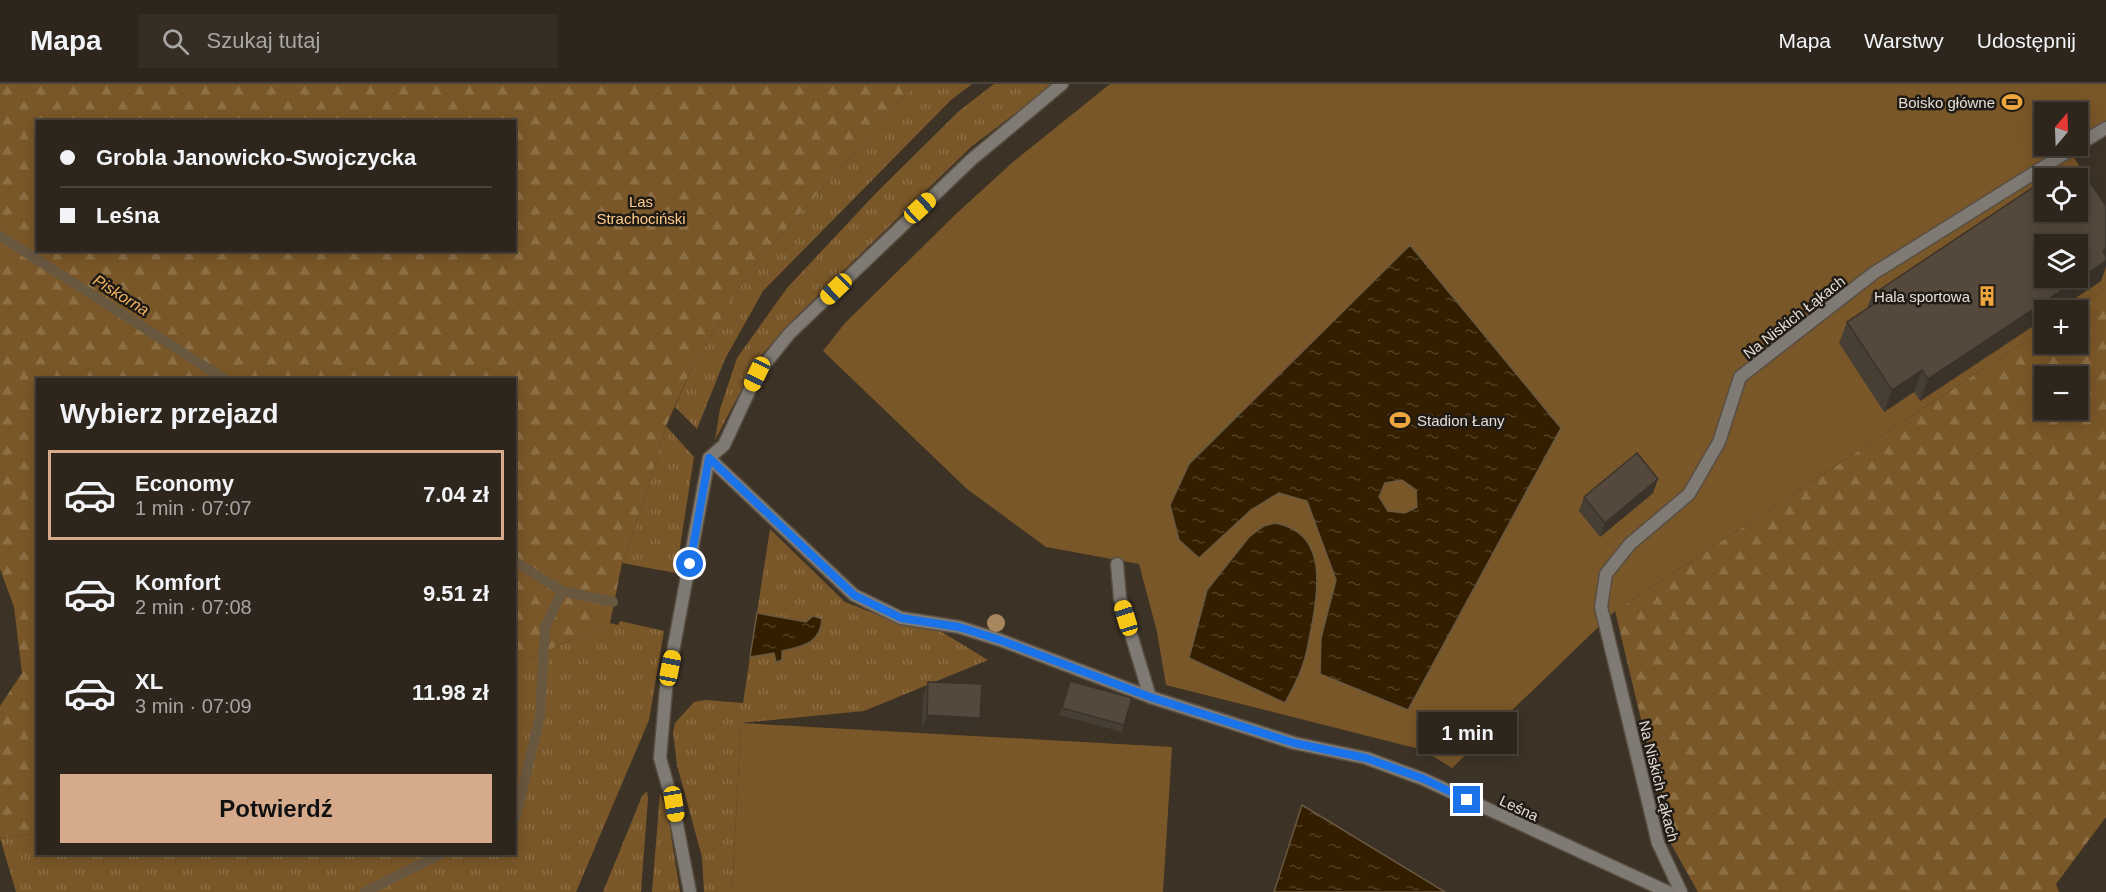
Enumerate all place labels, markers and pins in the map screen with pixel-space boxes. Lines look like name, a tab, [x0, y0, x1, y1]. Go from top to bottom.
sports icon: Boisko główne	[2000, 90, 2024, 114]
place label: Boisko główne	[1898, 94, 1995, 111]
building icon: Hala sportowa	[1975, 284, 1999, 308]
place label: Hala sportowa	[1874, 288, 1971, 305]
sports icon: Stadion Łany	[1388, 408, 1412, 432]
place label: Stadion Łany	[1417, 412, 1505, 429]

